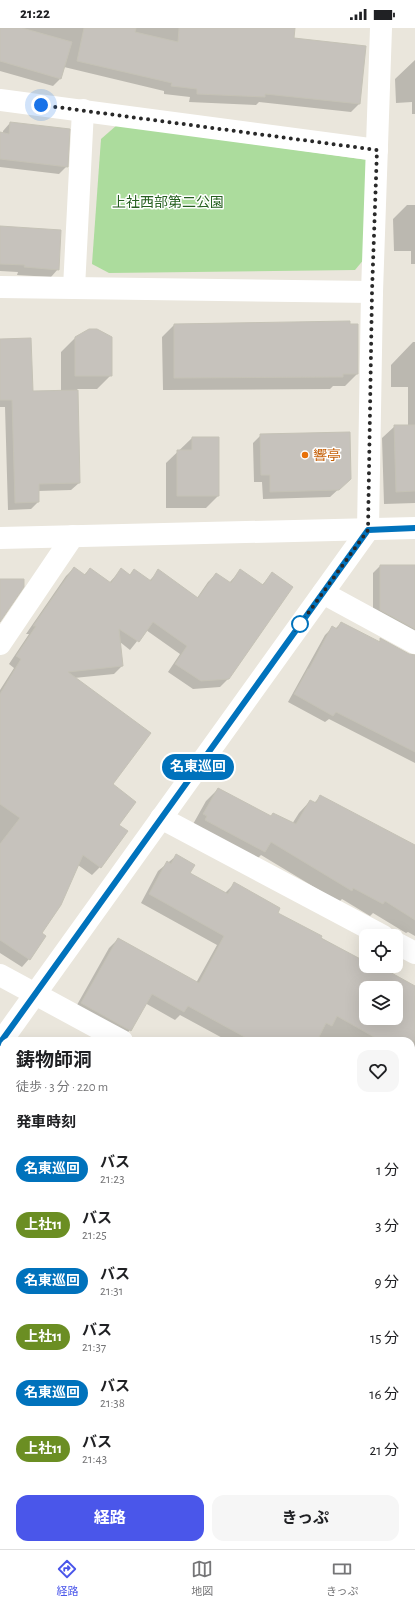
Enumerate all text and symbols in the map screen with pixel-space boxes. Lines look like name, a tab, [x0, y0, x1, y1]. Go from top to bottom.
text: 21:22	[20, 6, 50, 21]
your location	[31, 95, 51, 115]
park label: 上社西部第二公園	[112, 194, 224, 210]
place label: 響亭	[313, 448, 341, 463]
marker: 響亭	[300, 450, 310, 460]
unlabelled marker	[291, 615, 309, 633]
line badge: 名東巡回	[170, 754, 226, 780]
text: 名東巡回	[170, 760, 226, 774]
map controls	[359, 929, 403, 1025]
button: locate	[359, 929, 403, 973]
button: layers	[359, 981, 403, 1025]
button: heart	[357, 1050, 399, 1092]
text: 鋳物師洞	[16, 1051, 92, 1070]
text: 徒歩 · 3 分 · 220 m	[16, 1081, 108, 1094]
text: 発車時刻	[16, 1115, 76, 1130]
text: バス	[100, 1155, 130, 1170]
text: 名東巡回	[24, 1162, 80, 1176]
text: 1 分	[376, 1163, 399, 1178]
text: 21:23	[100, 1173, 125, 1186]
text: バス	[82, 1211, 112, 1226]
text: 上社11	[24, 1218, 62, 1232]
text: 3 分	[375, 1219, 399, 1234]
text: 21:25	[82, 1229, 107, 1242]
text: バス	[100, 1267, 130, 1282]
text: 名東巡回	[24, 1274, 80, 1288]
text: 9 分	[374, 1275, 399, 1290]
text: 21:31	[100, 1285, 123, 1298]
text: バス	[82, 1323, 112, 1338]
text: 上社11	[24, 1330, 62, 1344]
text: 15 分	[370, 1331, 399, 1346]
text: 21:37	[82, 1341, 106, 1354]
text: バス	[100, 1379, 130, 1394]
text: 名東巡回	[24, 1386, 80, 1400]
text: 16 分	[369, 1387, 399, 1402]
text: 21:38	[100, 1397, 125, 1410]
text: バス	[82, 1435, 112, 1450]
text: 上社11	[24, 1442, 62, 1456]
text: 21 分	[370, 1443, 399, 1458]
text: 21:43	[82, 1453, 107, 1466]
button: 経路	[16, 1495, 204, 1541]
button: きっぷ	[212, 1495, 399, 1541]
tab: 経路	[56, 1558, 78, 1598]
tab: 地図	[191, 1558, 213, 1598]
tab: きっぷ	[326, 1558, 359, 1598]

